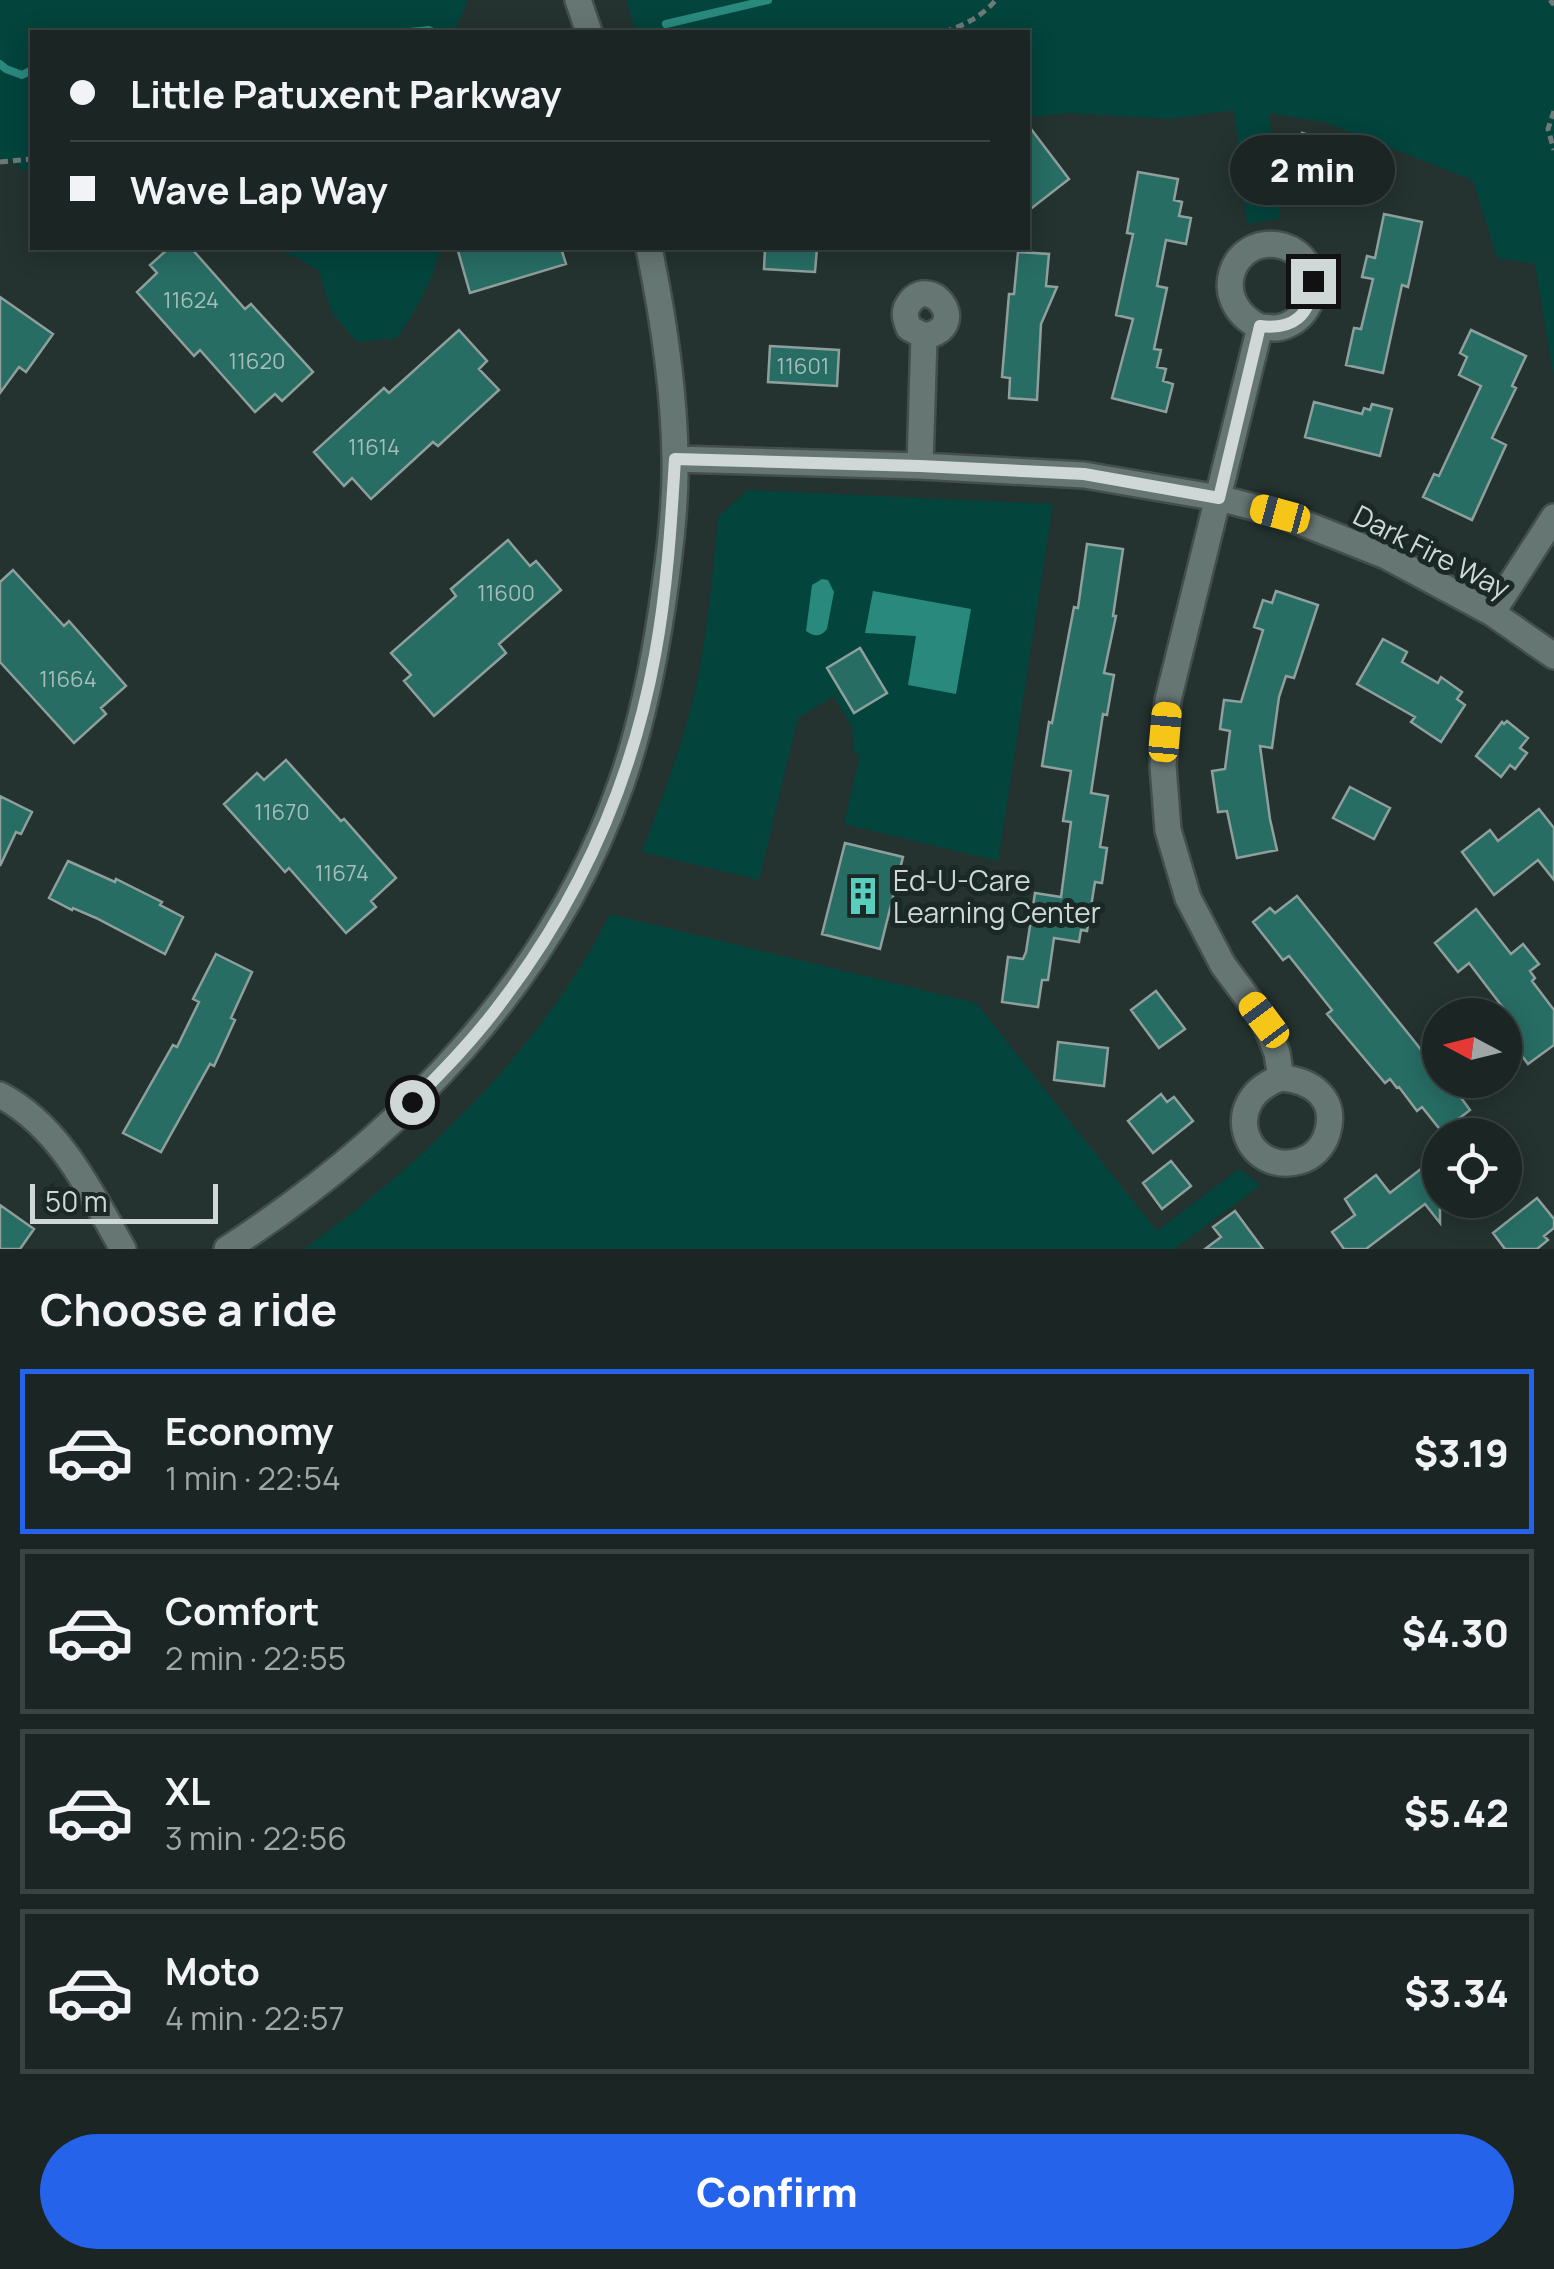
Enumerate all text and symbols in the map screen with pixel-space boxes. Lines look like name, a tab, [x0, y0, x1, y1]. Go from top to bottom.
text: Little Patuxent Parkway	[130, 67, 562, 119]
callout: 2 min	[1230, 136, 1396, 206]
text: 2 min	[1270, 148, 1355, 192]
text: Wave Lap Way	[130, 163, 388, 215]
route end	[1291, 259, 1336, 304]
house number: 11624	[163, 285, 219, 315]
house number: 11620	[229, 346, 285, 376]
house number: 11601	[777, 351, 829, 381]
house number: 11614	[348, 432, 400, 462]
car	[1247, 492, 1313, 536]
street label: Dark Fire Way	[1347, 495, 1517, 607]
house number: 11600	[477, 578, 535, 608]
house number: 11664	[39, 664, 97, 694]
car	[1147, 701, 1183, 763]
house number: 11670	[254, 797, 310, 827]
house number: 11674	[315, 858, 369, 888]
place label: Ed-U-Care Learning Center	[893, 861, 1101, 931]
building icon: Ed-U-Care Learning Center	[842, 875, 884, 917]
car	[1234, 987, 1294, 1053]
north arrow	[1422, 998, 1522, 1098]
map controls	[1422, 998, 1522, 1218]
route start	[390, 1080, 435, 1125]
button: locate	[1422, 1118, 1522, 1218]
scale bar	[30, 1179, 218, 1224]
text: 50 m	[45, 1182, 108, 1220]
text: Choose a ride	[40, 1278, 337, 1340]
text: Economy	[165, 1404, 334, 1456]
icon: car	[45, 1407, 135, 1497]
text: $3.19	[1414, 1426, 1509, 1478]
text: 1 min · 22:54	[165, 1456, 341, 1500]
text: Comfort	[165, 1584, 319, 1636]
icon: car	[45, 1587, 135, 1677]
text: $4.30	[1402, 1606, 1509, 1658]
text: 2 min · 22:55	[165, 1636, 346, 1680]
text: XL	[165, 1764, 210, 1816]
icon: car	[45, 1767, 135, 1857]
text: $5.42	[1404, 1786, 1509, 1838]
text: 3 min · 22:56	[165, 1816, 347, 1860]
text: Moto	[165, 1944, 260, 1996]
icon: car	[45, 1947, 135, 2037]
text: $3.34	[1404, 1966, 1509, 2018]
text: 4 min · 22:57	[165, 1996, 345, 2040]
button: Confirm	[40, 2134, 1514, 2249]

